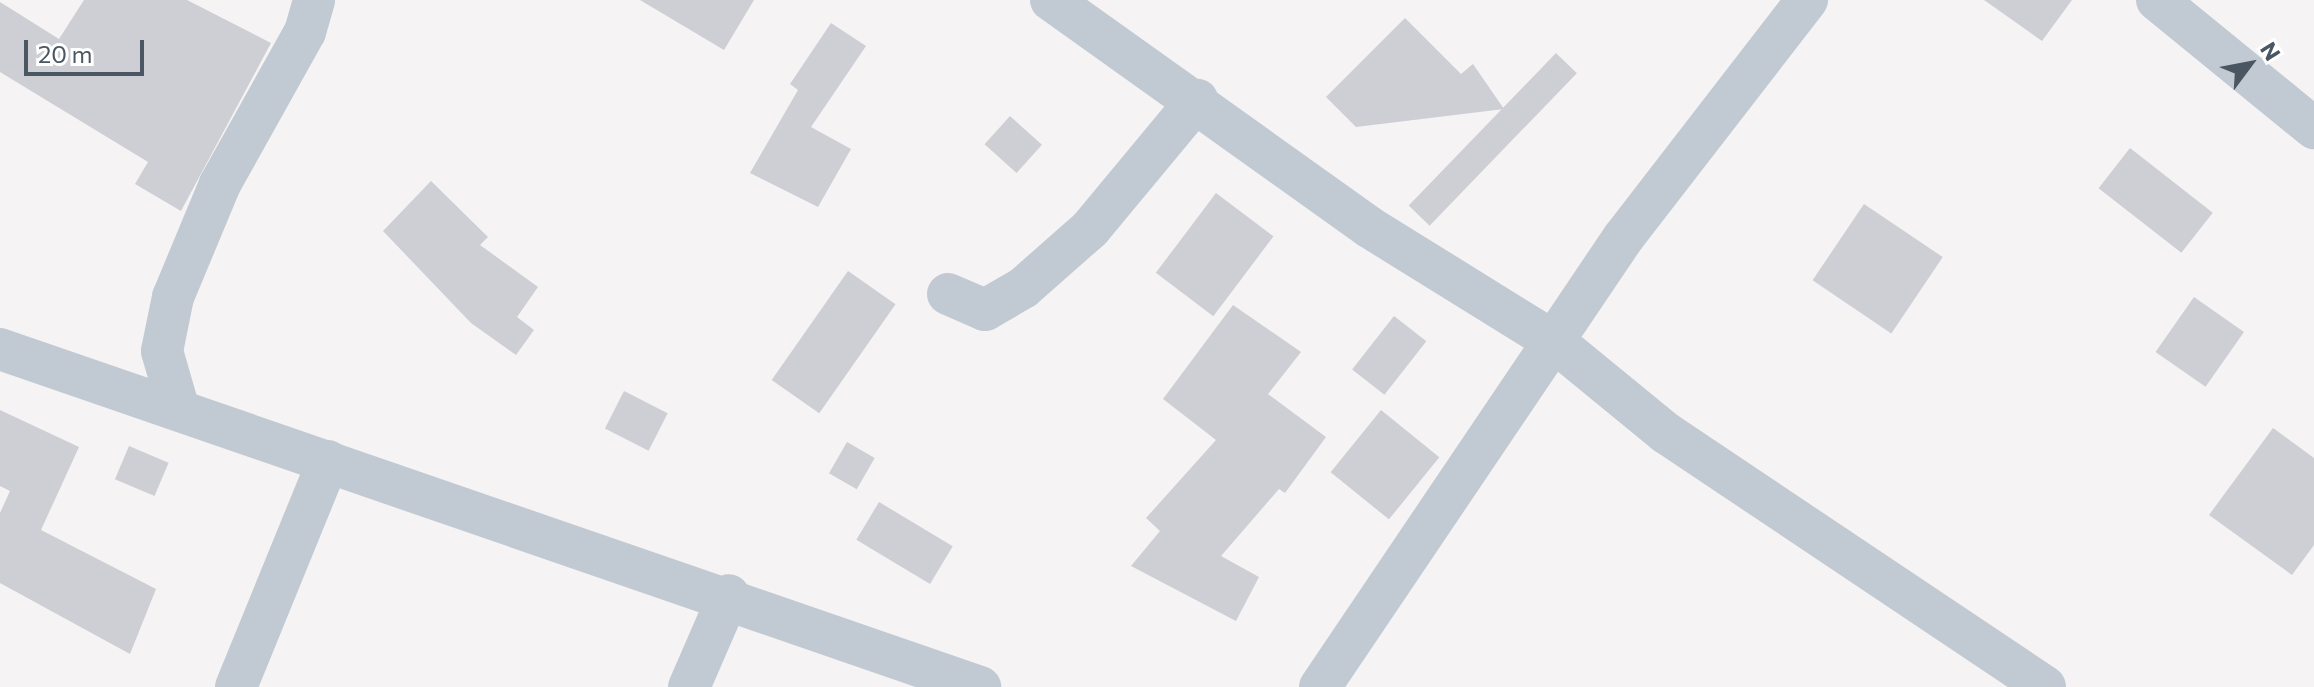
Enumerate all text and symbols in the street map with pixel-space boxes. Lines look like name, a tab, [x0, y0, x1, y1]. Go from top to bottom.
scale bar	[28, 24, 148, 74]
north arrow	[2210, 24, 2290, 104]
text: N	[2255, 37, 2287, 65]
text: 20 m	[38, 39, 92, 68]

